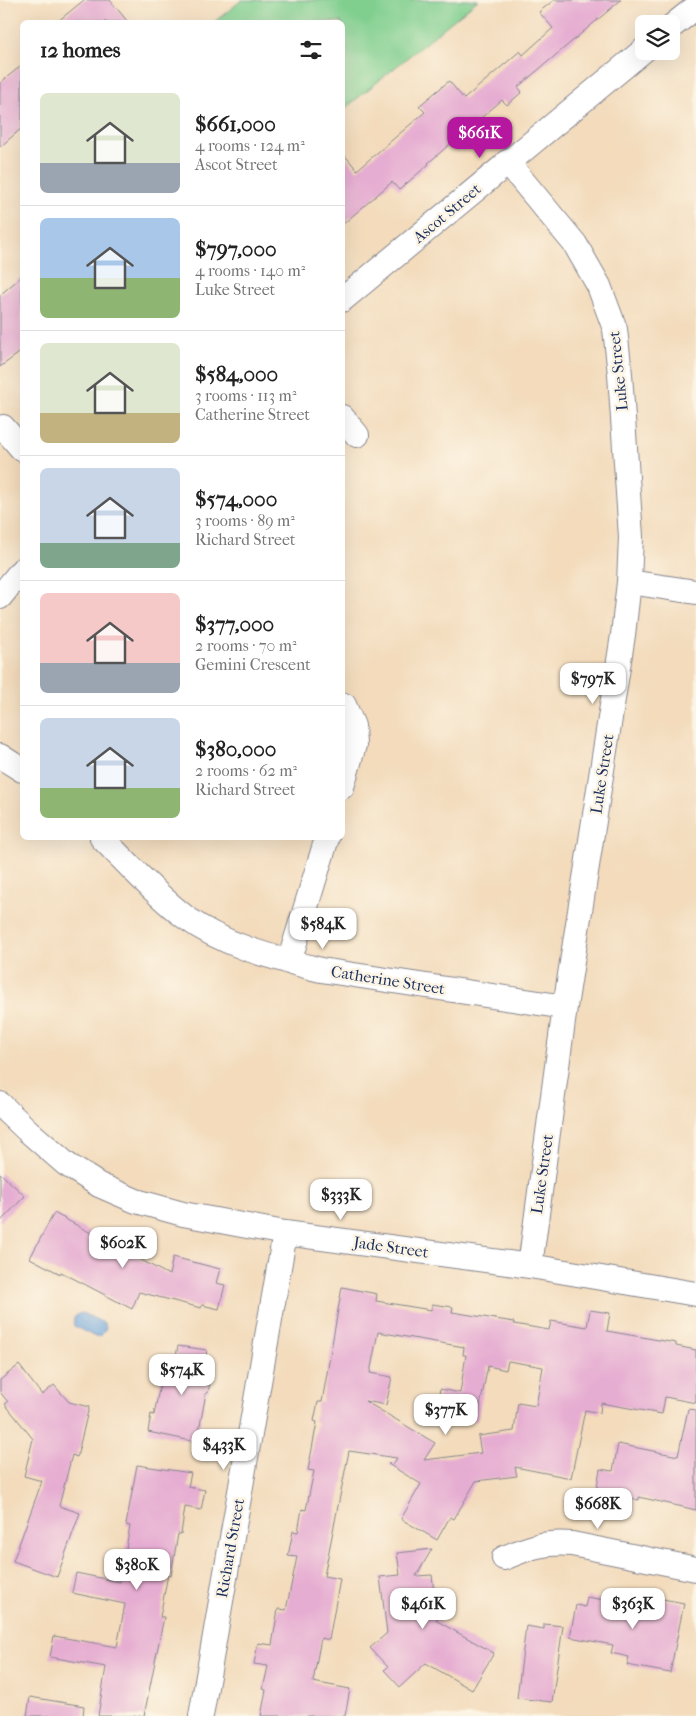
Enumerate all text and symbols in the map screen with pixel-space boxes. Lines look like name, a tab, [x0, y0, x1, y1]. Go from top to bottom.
map controls	[635, 15, 680, 60]
button: layers	[635, 15, 680, 60]
icon: filters	[297, 36, 325, 64]
text: 12 homes	[40, 38, 121, 62]
text: $661,000	[195, 112, 276, 136]
icon: home	[80, 113, 140, 173]
pin: $661K	[445, 116, 515, 159]
text: $661K	[458, 123, 502, 142]
text: 4 rooms · 124 m²	[195, 136, 305, 155]
text: Ascot Street	[195, 155, 278, 174]
street label: Ascot Street	[408, 179, 485, 248]
text: $797,000	[195, 237, 277, 261]
icon: home	[80, 238, 140, 298]
text: 4 rooms · 140 m²	[195, 261, 305, 280]
text: Luke Street	[195, 280, 275, 299]
street label: Luke Street	[604, 330, 632, 412]
text: $584,000	[195, 362, 278, 386]
icon: home	[80, 363, 140, 423]
text: 3 rooms · 113 m²	[195, 386, 296, 405]
text: Catherine Street	[195, 405, 310, 424]
text: $574,000	[195, 487, 277, 511]
icon: home	[80, 488, 140, 548]
text: 3 rooms · 89 m²	[195, 511, 295, 530]
text: Richard Street	[195, 530, 296, 549]
text: $377,000	[195, 612, 274, 636]
icon: home	[80, 613, 140, 673]
text: 2 rooms · 70 m²	[195, 636, 297, 655]
text: Gemini Crescent	[195, 655, 311, 674]
pin: $797K	[558, 662, 628, 705]
text: $797K	[571, 669, 615, 688]
street label: Luke Street	[586, 733, 618, 815]
text: $380,000	[195, 737, 276, 761]
icon: home	[80, 738, 140, 798]
text: 2 rooms · 62 m²	[195, 761, 297, 780]
text: Richard Street	[195, 780, 296, 799]
pin: $584K	[288, 908, 358, 950]
text: $584K	[301, 914, 345, 933]
street label: Catherine Street	[330, 962, 447, 998]
street label: Luke Street	[527, 1133, 557, 1215]
pin: $333K	[306, 1178, 376, 1221]
text: $333K	[321, 1185, 361, 1204]
pin: $602K	[88, 1226, 158, 1269]
street label: Jade Street	[350, 1232, 430, 1262]
text: $602K	[100, 1233, 146, 1252]
pin: $574K	[147, 1354, 217, 1396]
text: $574K	[160, 1360, 204, 1379]
pin: $377K	[411, 1394, 481, 1436]
text: $377K	[425, 1400, 467, 1419]
pin: $433K	[189, 1428, 259, 1471]
text: $433K	[202, 1435, 246, 1454]
pin: $668K	[563, 1488, 633, 1530]
text: $668K	[575, 1494, 621, 1513]
street label: Richard Street	[212, 1497, 248, 1599]
pin: $380K	[102, 1548, 172, 1591]
text: $380K	[115, 1555, 159, 1574]
pin: $461K	[388, 1588, 458, 1630]
pin: $363K	[598, 1588, 668, 1630]
text: $461K	[401, 1594, 445, 1613]
text: $363K	[612, 1594, 654, 1613]

